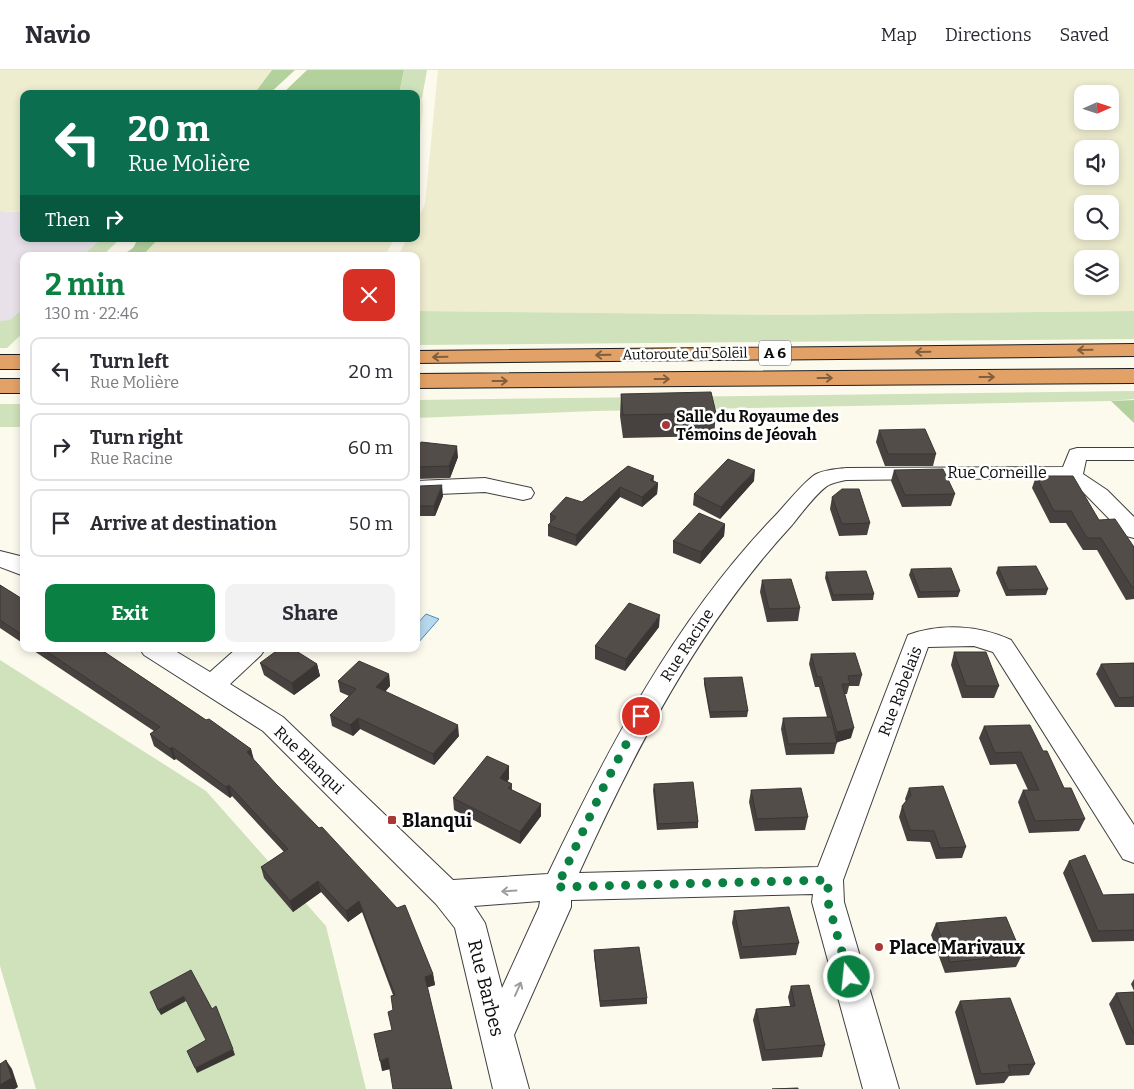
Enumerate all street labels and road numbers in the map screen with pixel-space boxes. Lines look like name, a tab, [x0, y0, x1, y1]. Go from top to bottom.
road number: A 6	[759, 340, 791, 366]
street label: Autoroute du Soleil	[622, 344, 748, 364]
street label: Rue Corneille	[947, 463, 1047, 482]
street label: Rue Racine	[656, 605, 718, 685]
street label: Rue Rabelais	[874, 643, 926, 739]
street label: Rue Blanqui	[270, 722, 348, 798]
street label: Rue Barbes	[463, 937, 509, 1039]

